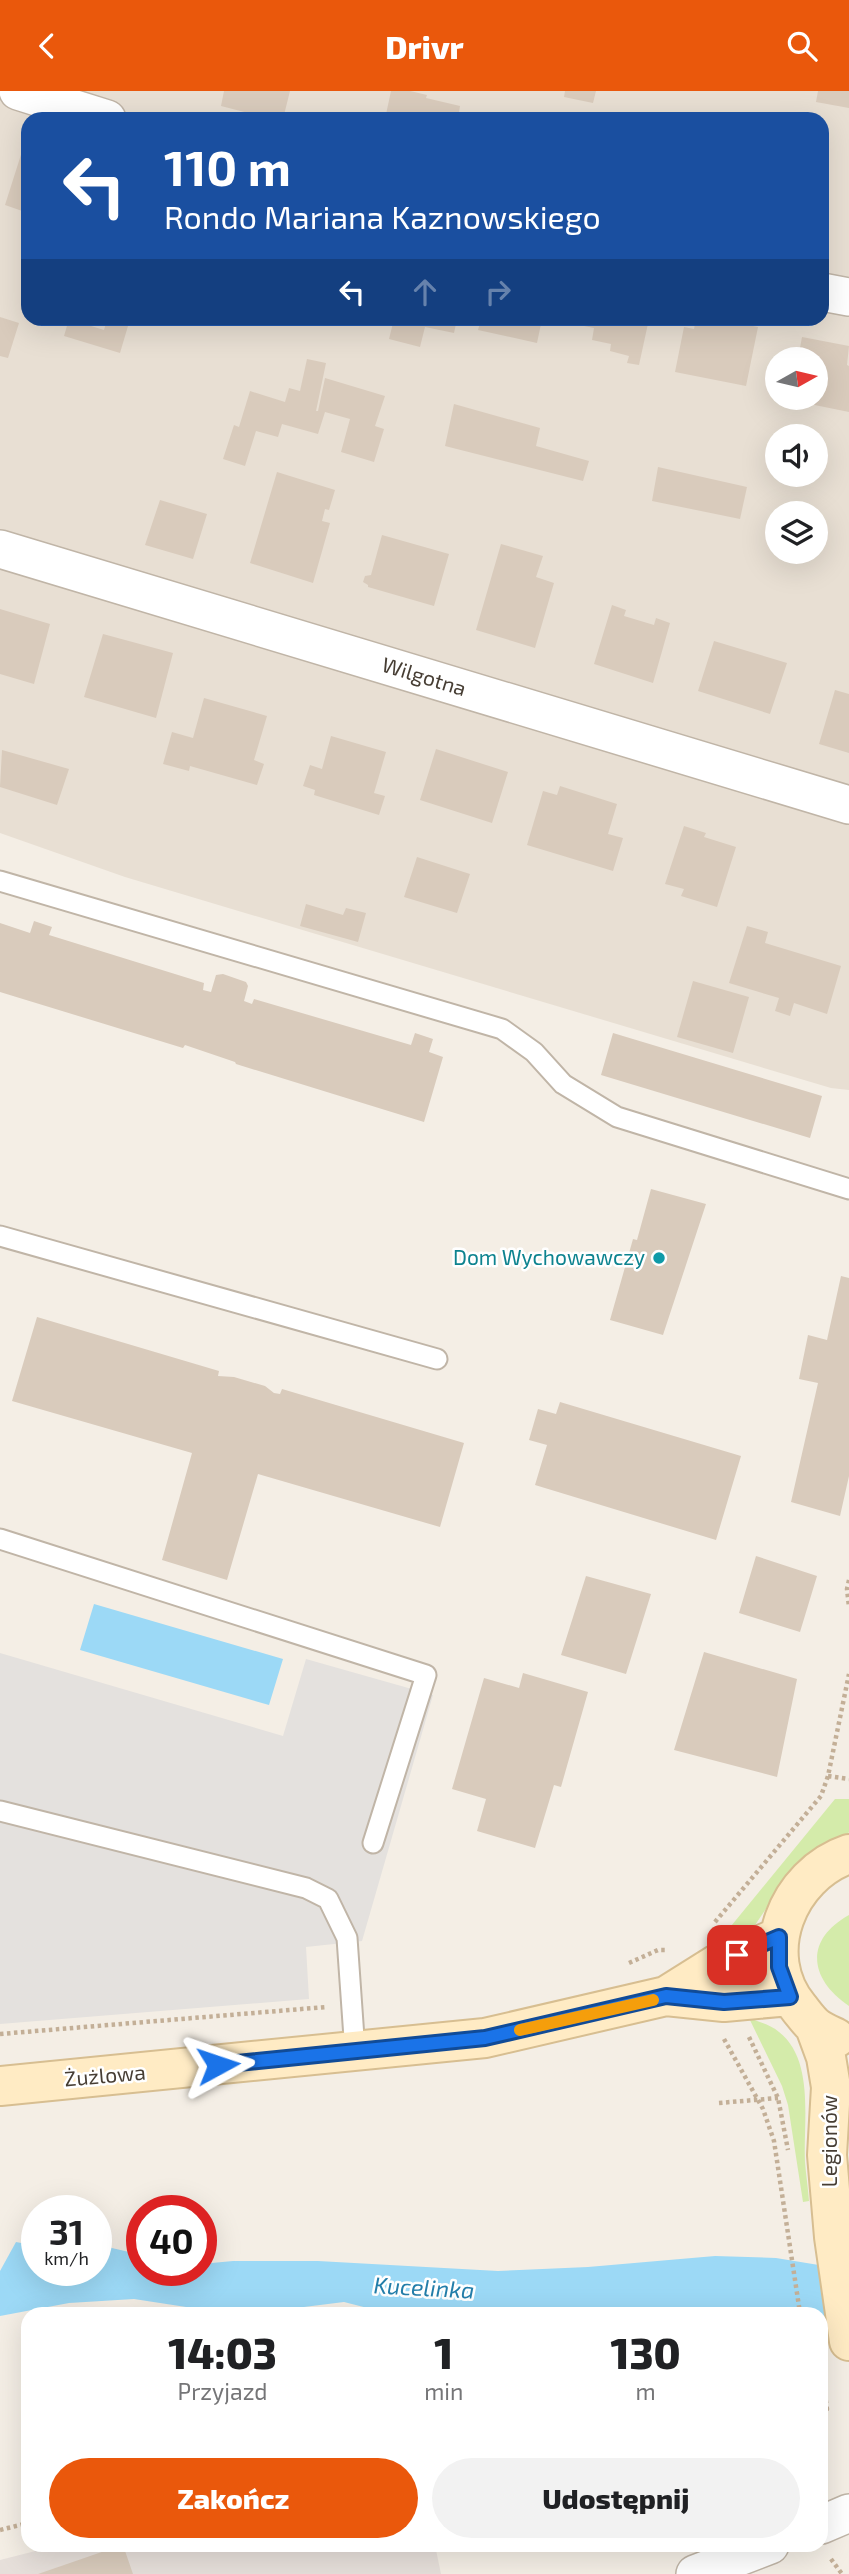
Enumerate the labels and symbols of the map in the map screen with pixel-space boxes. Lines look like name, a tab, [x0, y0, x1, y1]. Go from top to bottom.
north arrow	[765, 347, 828, 409]
street label: Wilgotna	[379, 651, 470, 700]
place label: Dom Wychowawczy	[453, 1244, 645, 1269]
marker: Dom Wychowawczy	[651, 1250, 667, 1266]
pin	[707, 1925, 767, 1985]
position arrow	[181, 2028, 255, 2102]
street label: Żużlowa	[63, 2059, 147, 2091]
street label: Legionów	[816, 2095, 841, 2187]
speed limit sign: 40	[126, 2195, 217, 2286]
water label: Kucelinka	[373, 2270, 475, 2304]

